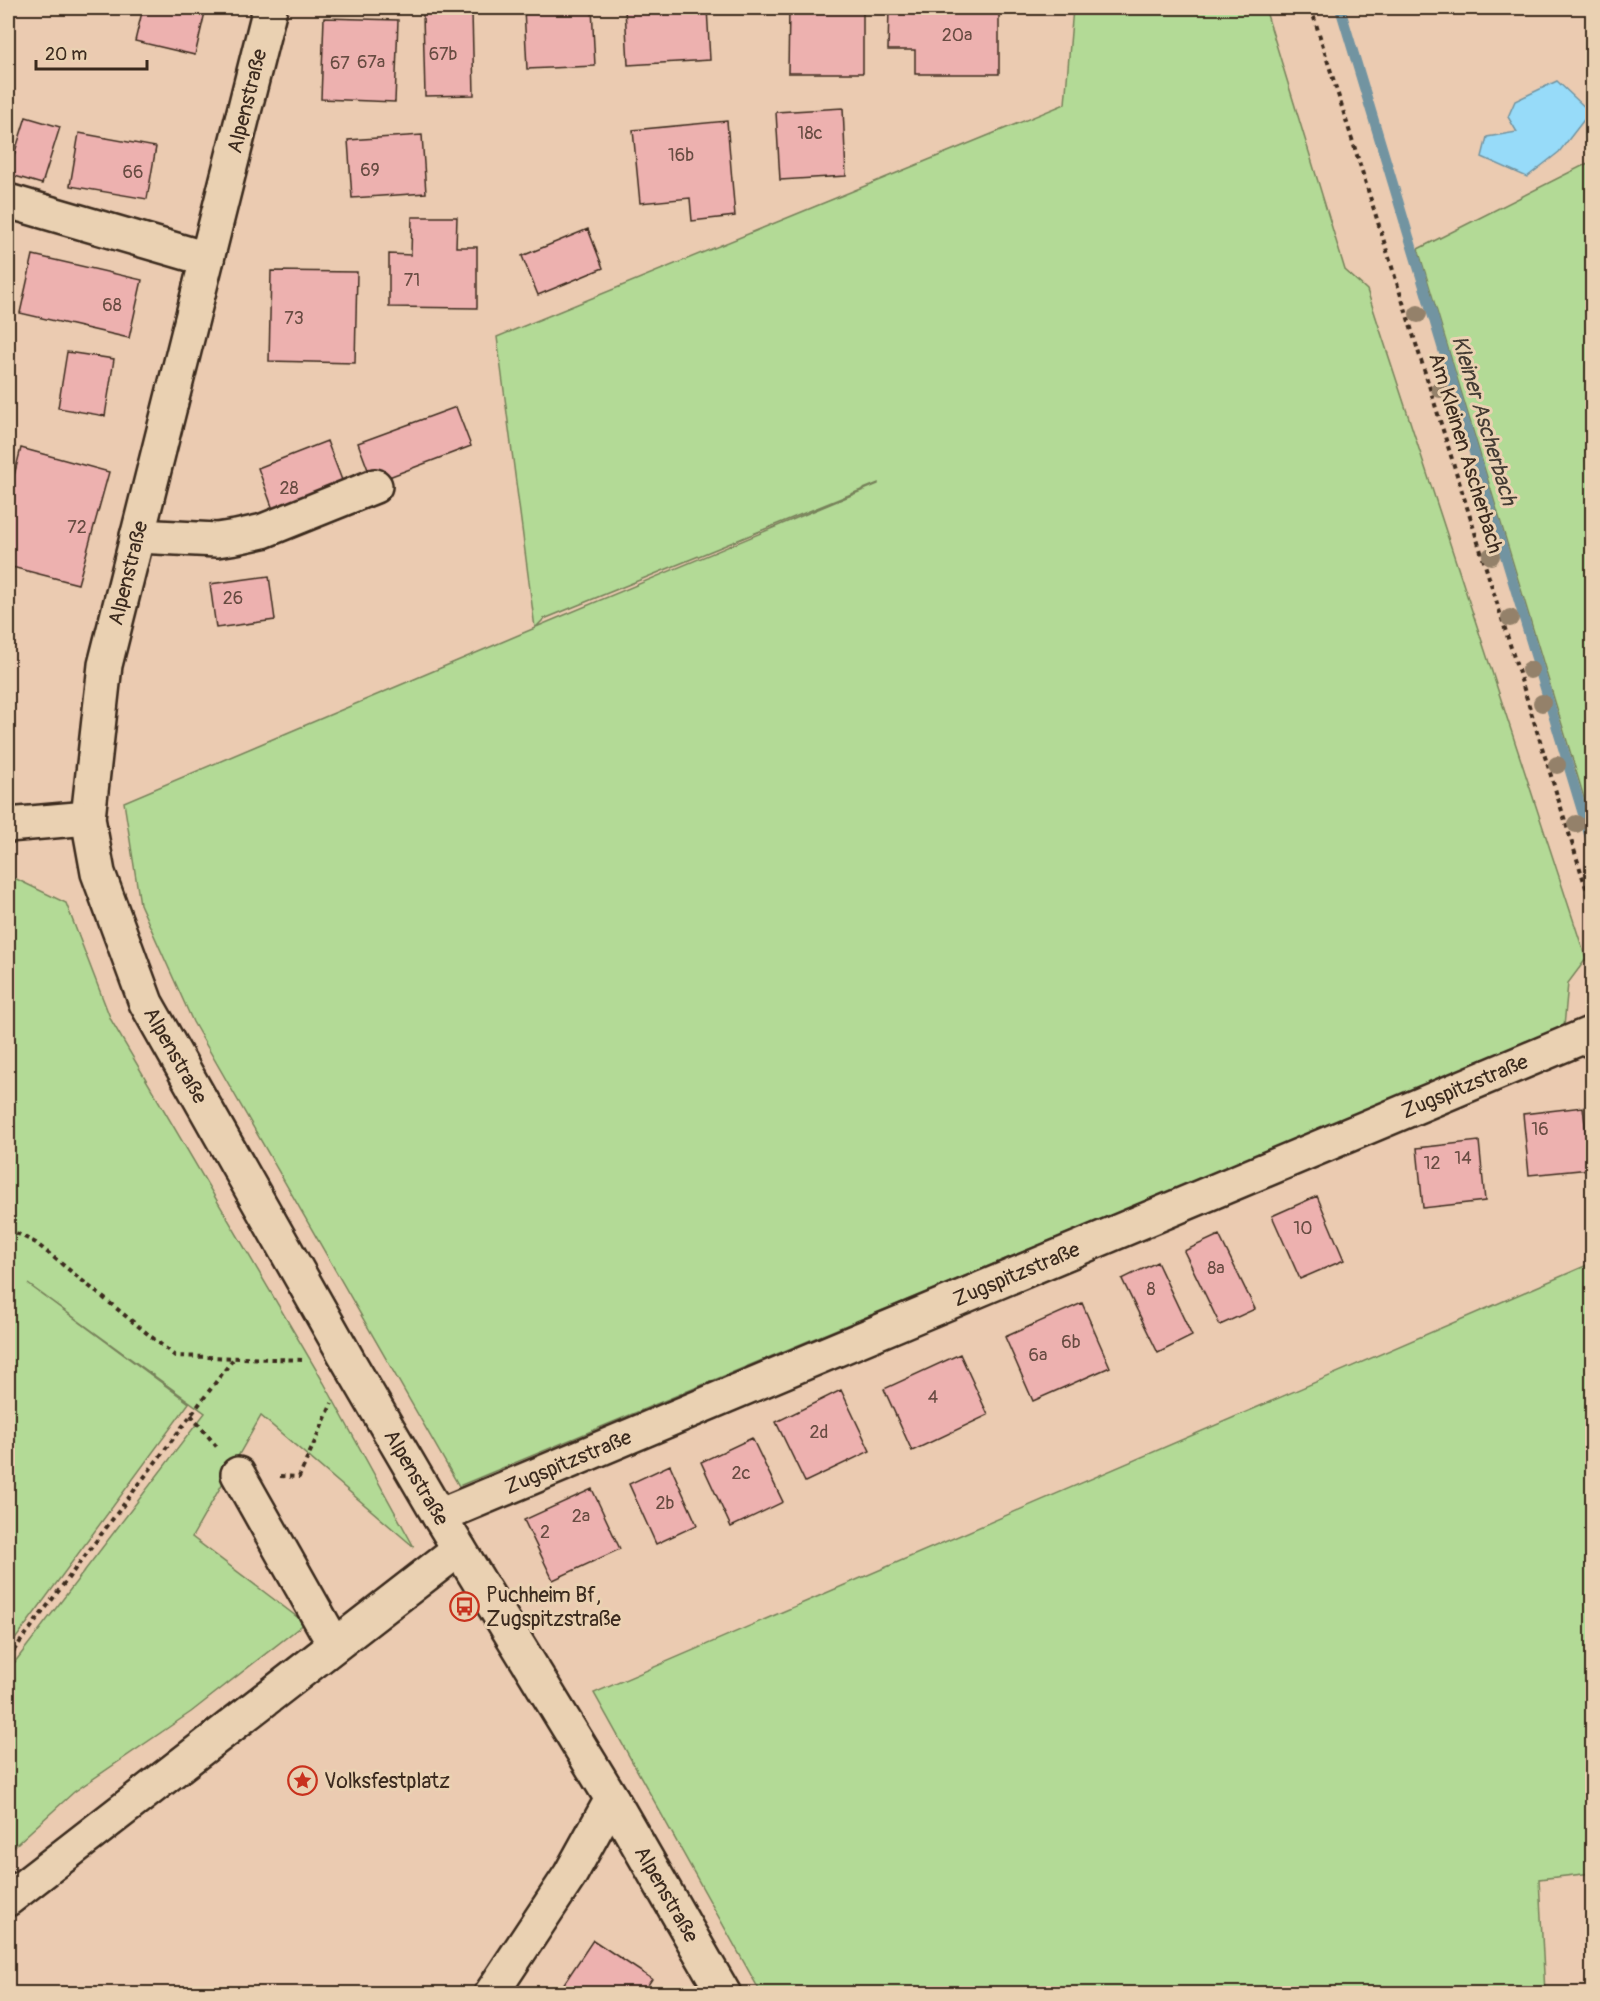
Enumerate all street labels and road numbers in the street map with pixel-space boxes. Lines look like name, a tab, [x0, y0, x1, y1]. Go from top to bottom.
street label: Alpenstraße	[221, 45, 274, 156]
street label: Am Kleinen Ascherbach	[1422, 350, 1509, 557]
street label: Alpenstraße	[102, 517, 155, 628]
street label: Alpenstraße	[137, 1002, 214, 1109]
street label: Zugspitzstraße	[1397, 1048, 1533, 1125]
street label: Zugspitzstraße	[949, 1236, 1085, 1313]
street label: Zugspitzstraße	[501, 1424, 636, 1501]
street label: Alpenstraße	[377, 1425, 455, 1531]
street label: Alpenstraße	[628, 1841, 705, 1948]

